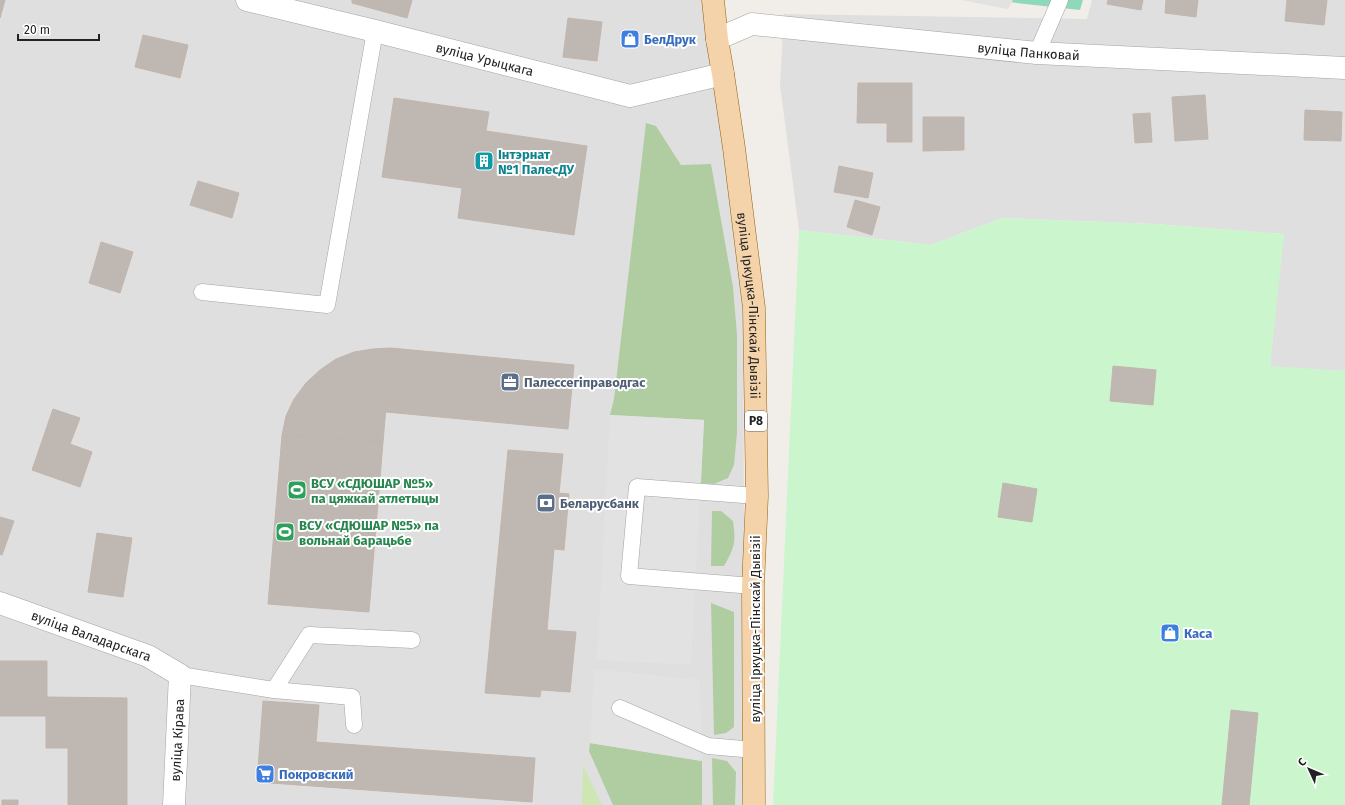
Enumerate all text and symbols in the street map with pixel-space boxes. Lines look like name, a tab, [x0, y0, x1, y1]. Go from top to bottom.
scale bar	[18, 16, 99, 42]
text: 20 m	[24, 23, 50, 37]
shop icon: БелДрук	[619, 28, 641, 50]
place label: БелДрук	[644, 32, 697, 47]
street label: вуліца Урыцкага	[434, 40, 535, 79]
street label: вуліца Панковай	[977, 40, 1080, 63]
place label: Інтэрнат №1 ПалесДУ	[498, 147, 575, 177]
building icon: Інтэрнат №1 ПалесДУ	[473, 150, 495, 172]
street label: вуліца Іркуцка-Пінскай Дывізіі	[734, 211, 762, 399]
office icon: Палессегіправодгас	[499, 371, 521, 393]
place label: Палессегіправодгас	[524, 375, 646, 390]
road number: Р8	[745, 411, 767, 431]
place label: ВСУ «СДЮШАР №5» па цяжкай атлетыцы	[311, 476, 439, 506]
sports icon: ВСУ «СДЮШАР №5» па цяжкай атлетыцы	[286, 479, 308, 501]
bank icon: Беларусбанк	[535, 492, 557, 514]
place label: Беларусбанк	[560, 496, 640, 511]
place label: ВСУ «СДЮШАР №5» па вольнай барацьбе	[299, 518, 439, 548]
sports icon: ВСУ «СДЮШАР №5» па вольнай барацьбе	[274, 521, 296, 543]
street label: вуліца Іркуцка-Пінскай Дывізіі	[748, 535, 763, 723]
street label: вуліца Валадарскага	[29, 608, 153, 665]
shop icon: Каса	[1159, 622, 1181, 644]
place label: Каса	[1184, 626, 1212, 641]
street label: вуліца Кірава	[168, 698, 187, 782]
north arrow	[1289, 749, 1329, 789]
text: С	[1295, 755, 1310, 769]
supermarket icon: Покровский	[254, 763, 276, 785]
place label: Покровский	[279, 767, 354, 782]

